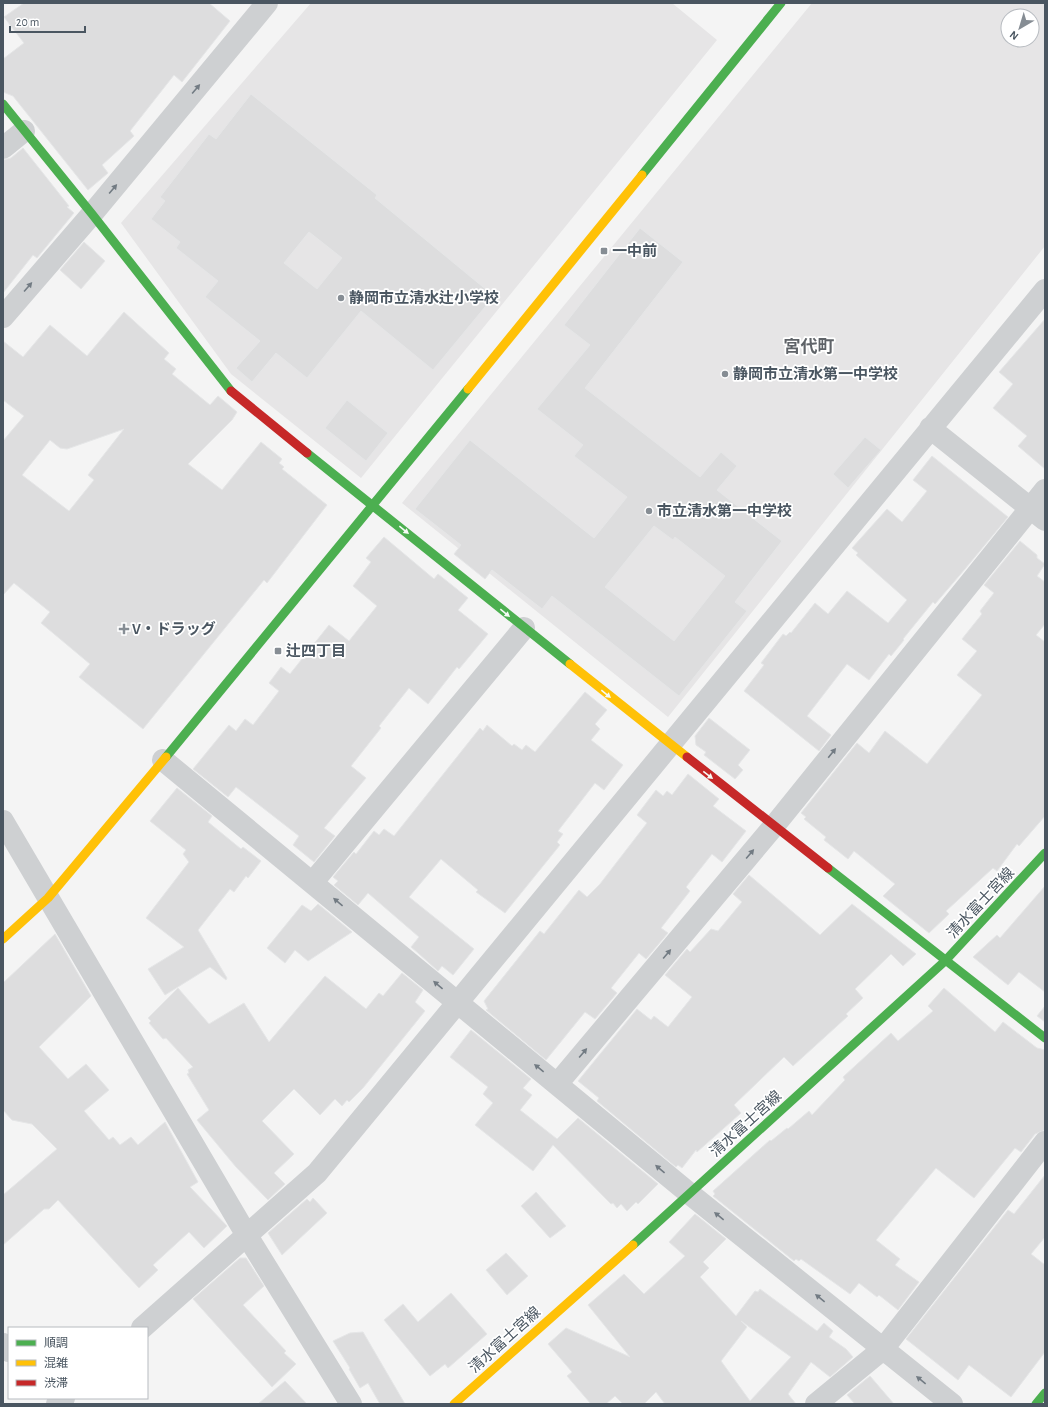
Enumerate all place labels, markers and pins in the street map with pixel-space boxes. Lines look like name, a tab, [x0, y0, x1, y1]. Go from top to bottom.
place label: 一中前	[612, 242, 657, 259]
marker: 一中前	[599, 246, 609, 256]
place label: 静岡市立清水辻小学校	[349, 290, 499, 306]
marker: 静岡市立清水辻小学校	[336, 293, 346, 303]
place label: 静岡市立清水第一中学校	[733, 366, 898, 382]
marker: 静岡市立清水第一中学校	[720, 369, 730, 379]
place label: 市立清水第一中学校	[657, 503, 792, 519]
marker: 市立清水第一中学校	[644, 506, 654, 516]
place label: V・ドラッグ	[132, 621, 216, 637]
marker: V・ドラッグ	[119, 624, 129, 634]
place label: 辻四丁目	[286, 643, 346, 659]
marker: 辻四丁目	[273, 646, 283, 656]

